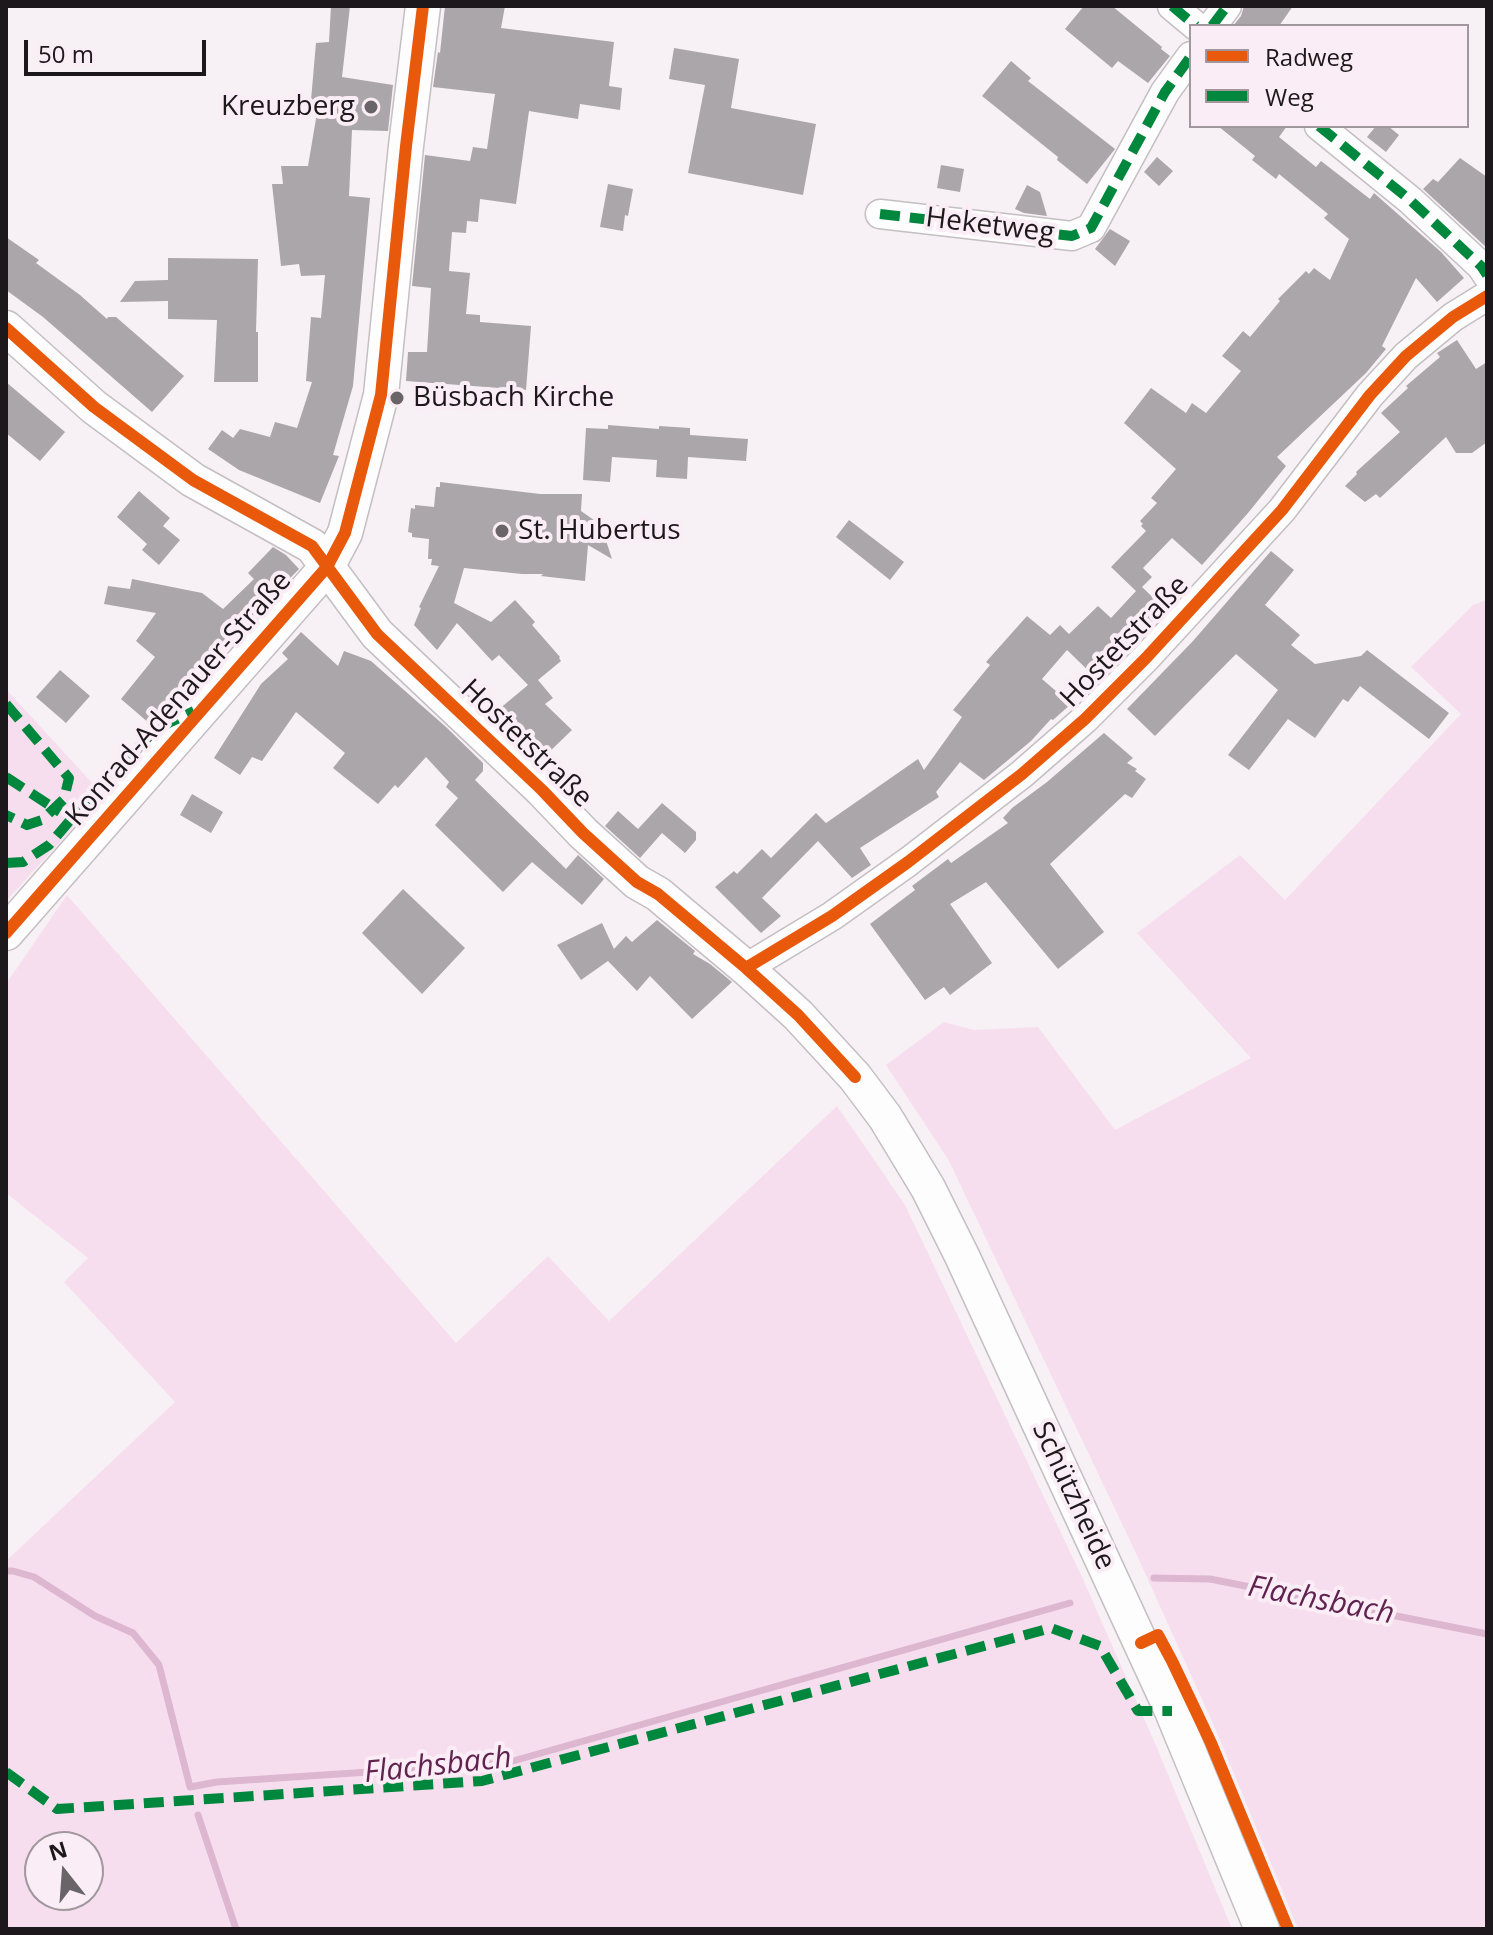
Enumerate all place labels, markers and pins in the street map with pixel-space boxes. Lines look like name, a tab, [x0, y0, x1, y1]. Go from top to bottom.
place label: Kreuzberg	[221, 90, 355, 124]
marker: Kreuzberg	[362, 98, 380, 116]
place label: Büsbach Kirche	[413, 381, 614, 415]
marker: Büsbach Kirche	[388, 389, 406, 407]
place label: St. Hubertus	[518, 514, 681, 548]
marker: St. Hubertus	[493, 522, 511, 540]

